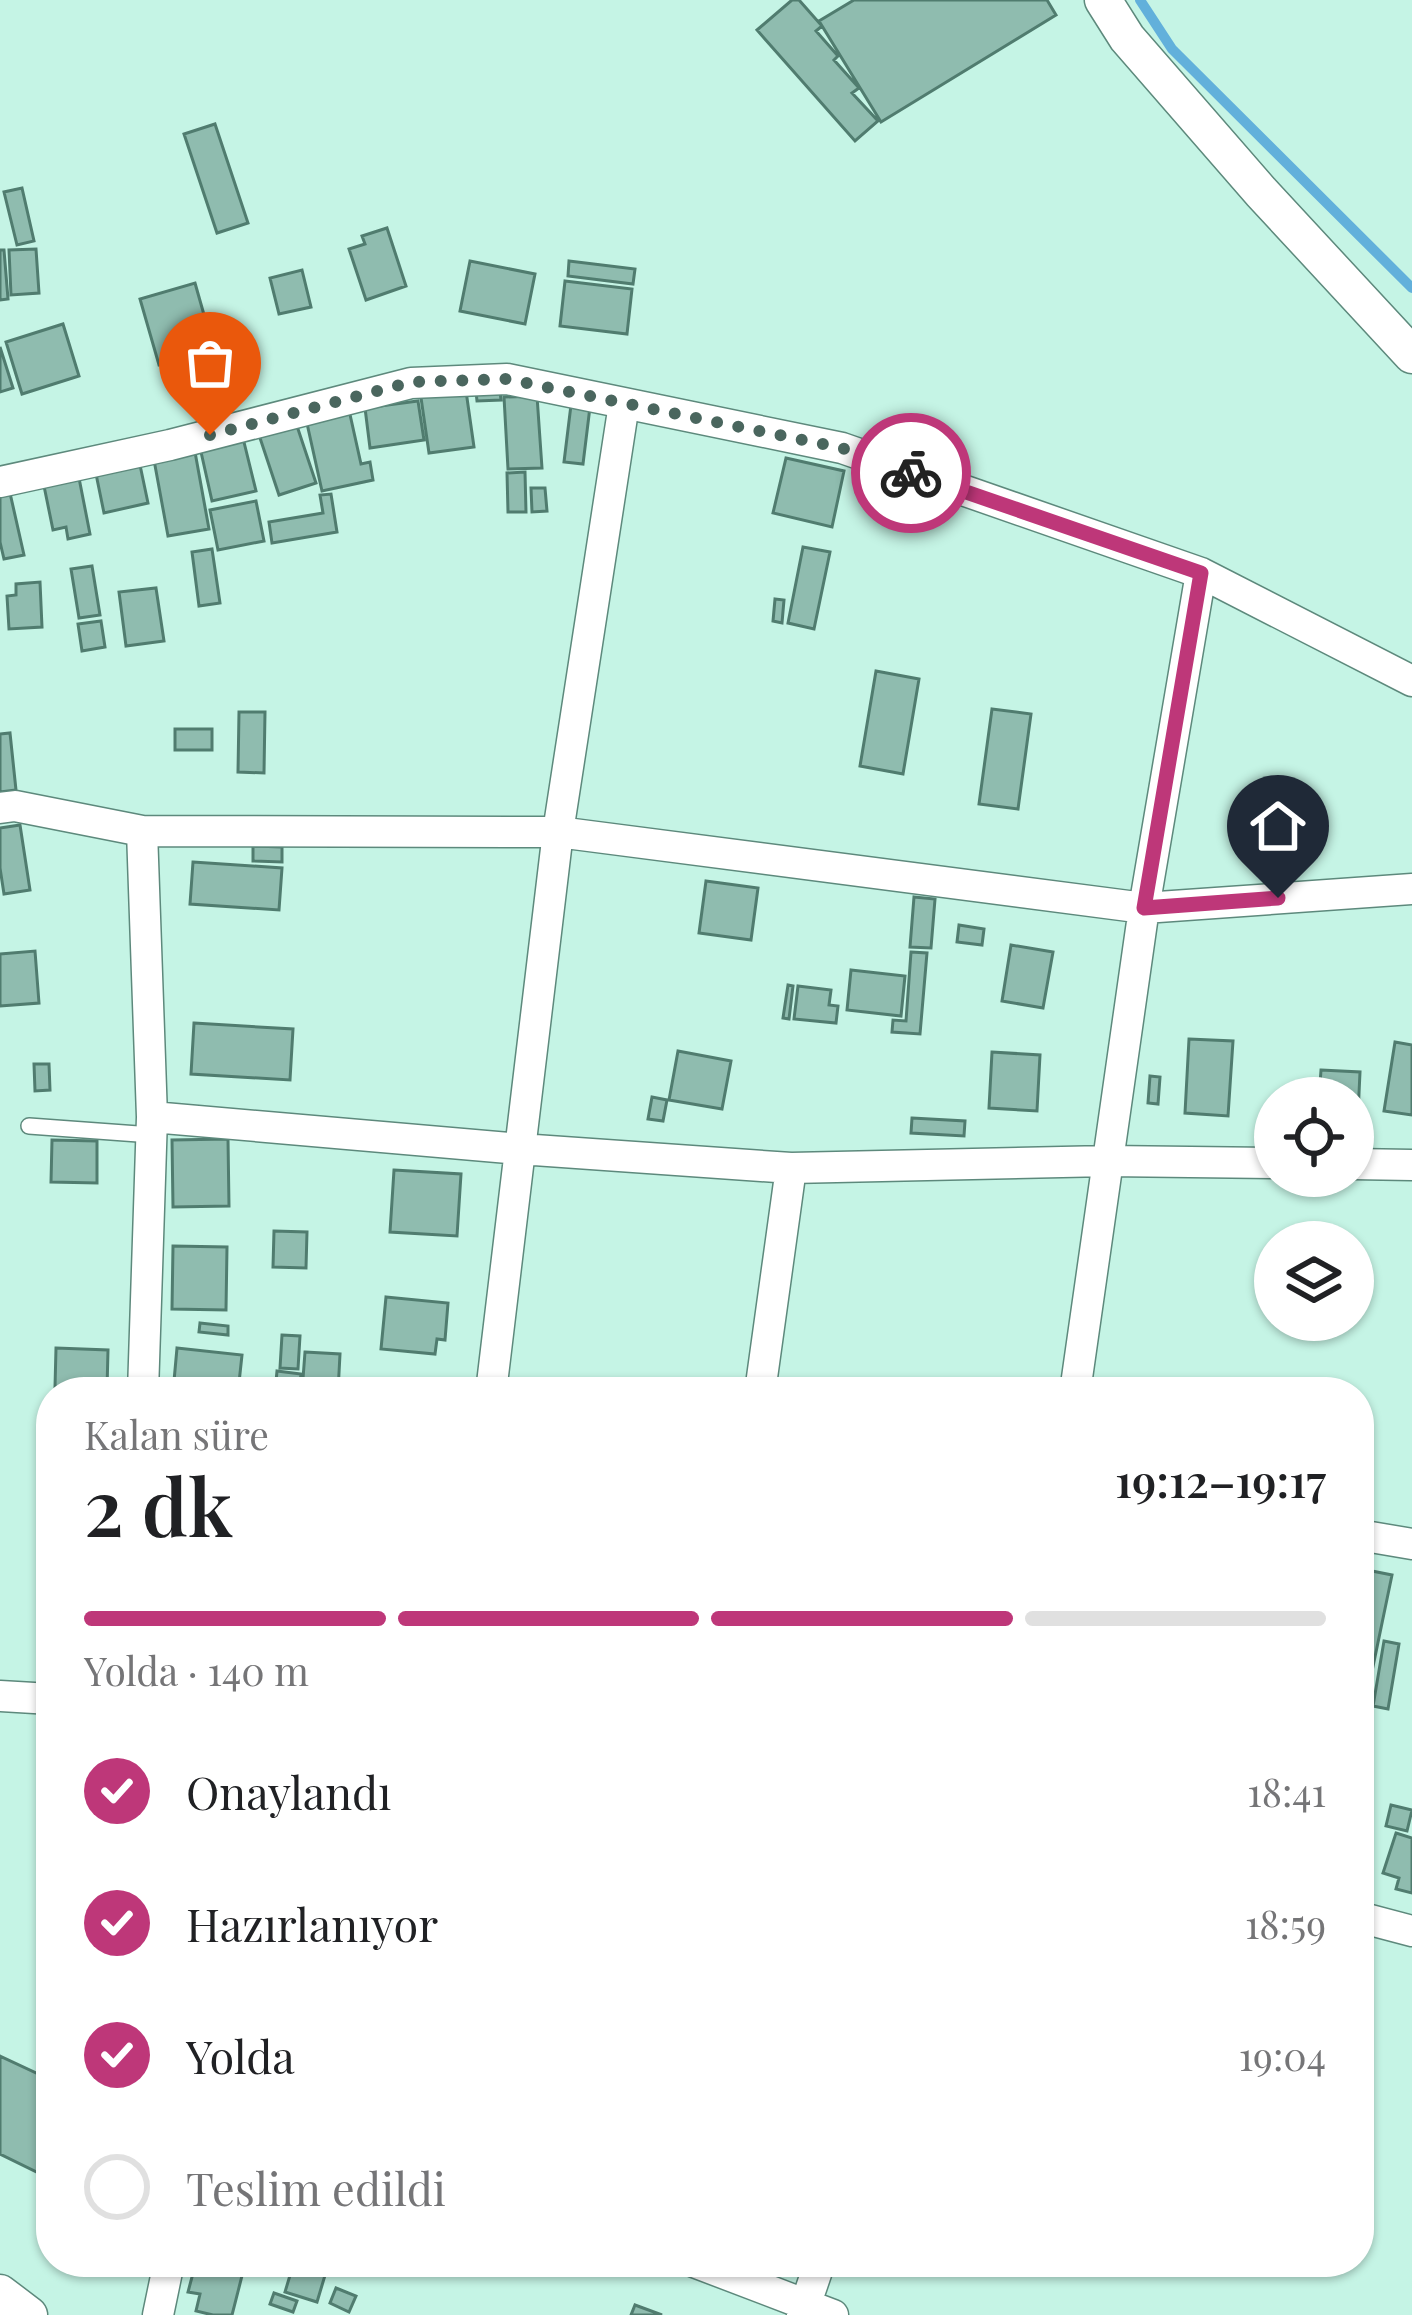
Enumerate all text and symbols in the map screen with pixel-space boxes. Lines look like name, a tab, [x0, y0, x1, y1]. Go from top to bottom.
pin	[159, 312, 261, 435]
icon: bag	[177, 330, 243, 396]
courier	[851, 413, 971, 533]
icon: bike	[878, 440, 944, 506]
pin	[1227, 775, 1329, 898]
icon: home	[1245, 793, 1311, 859]
map controls	[1254, 1077, 1374, 1341]
button: locate	[1254, 1077, 1374, 1197]
button: layers	[1254, 1221, 1374, 1341]
text: Kalan süre	[84, 1408, 269, 1460]
text: 19:12–19:17	[1115, 1449, 1326, 1509]
text: 2 dk	[84, 1453, 233, 1557]
text: Yolda · 140 m	[84, 1644, 309, 1696]
icon: check	[84, 1758, 150, 1824]
text: Onaylandı	[186, 1761, 391, 1821]
text: 18:41	[1247, 1765, 1326, 1817]
icon: check	[84, 1890, 150, 1956]
text: Hazırlanıyor	[186, 1893, 438, 1953]
text: 18:59	[1245, 1897, 1326, 1949]
icon: check	[84, 2022, 150, 2088]
text: Yolda	[186, 2025, 295, 2085]
text: 19:04	[1239, 2029, 1326, 2081]
text: Teslim edildi	[186, 2157, 446, 2217]

